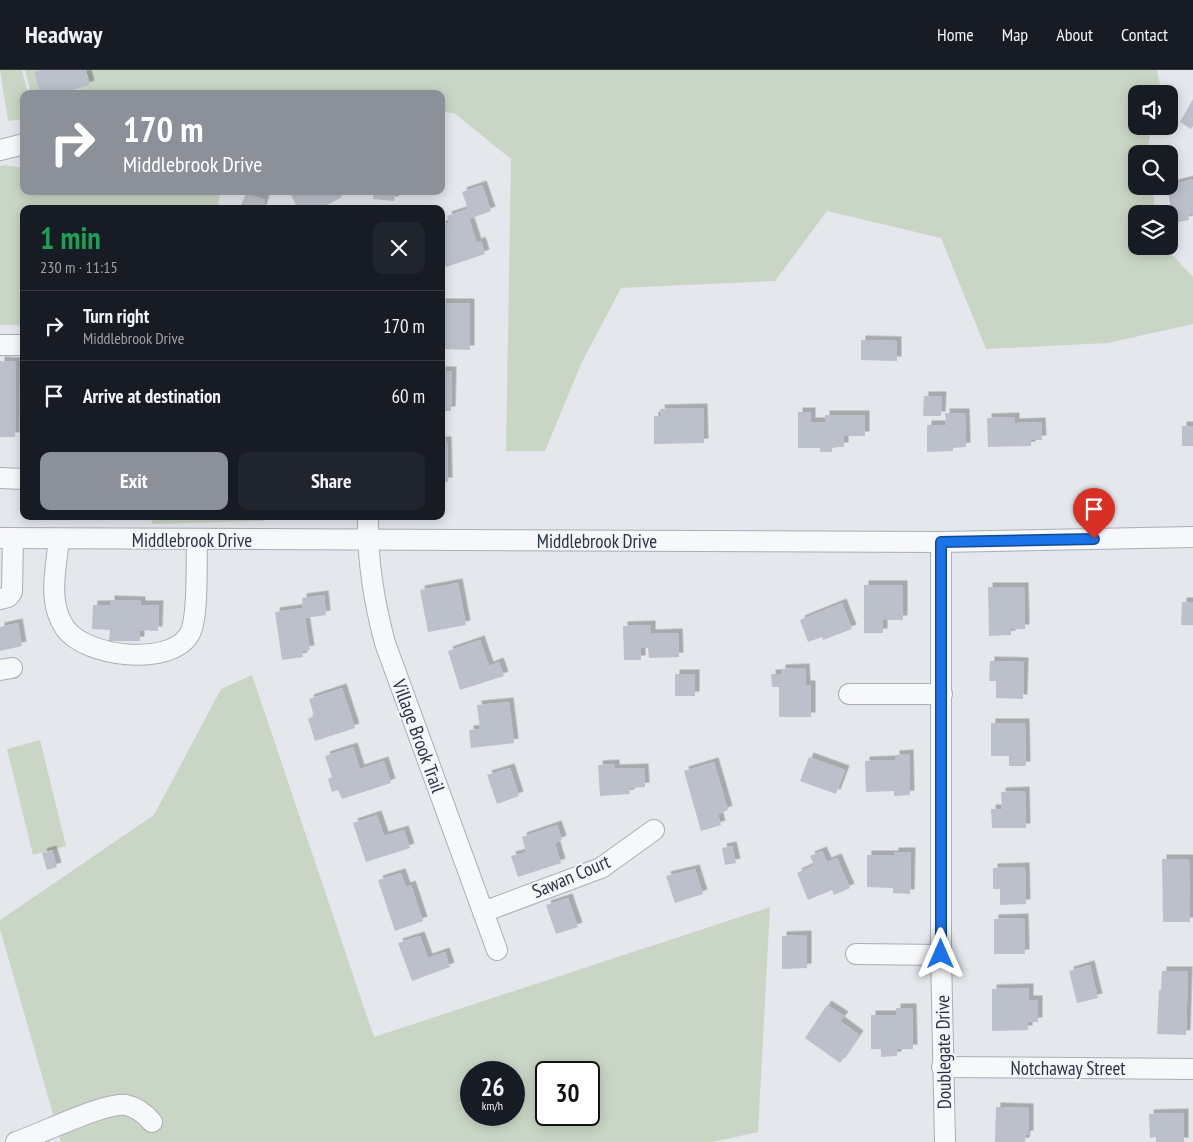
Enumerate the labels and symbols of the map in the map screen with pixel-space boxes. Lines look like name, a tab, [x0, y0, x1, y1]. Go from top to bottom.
pin	[1073, 488, 1115, 539]
street label: Middlebrook Drive	[132, 528, 252, 552]
street label: Middlebrook Drive	[537, 529, 657, 553]
street label: Village Brook Trail	[387, 675, 451, 796]
street label: Sawan Court	[528, 849, 614, 903]
position arrow	[914, 927, 966, 979]
street label: Doublegate Drive	[930, 995, 956, 1109]
street label: Notchaway Street	[1011, 1056, 1126, 1080]
speed limit sign: 30	[535, 1061, 600, 1126]

